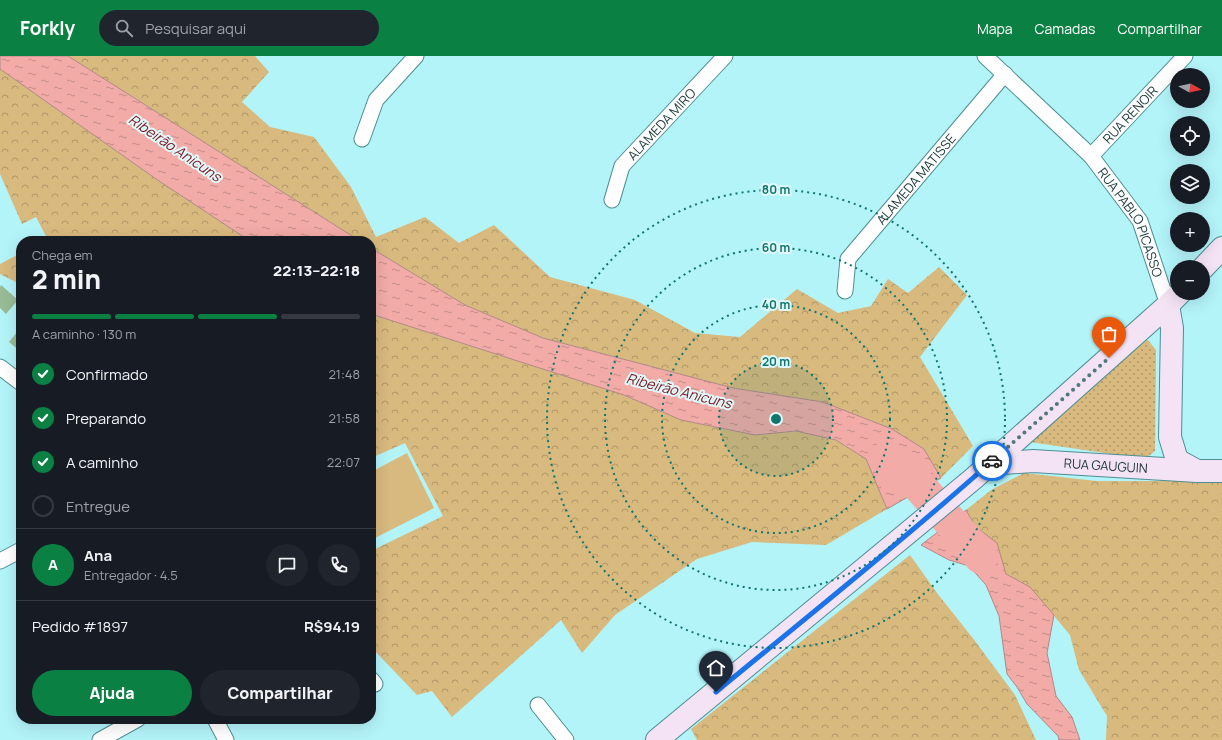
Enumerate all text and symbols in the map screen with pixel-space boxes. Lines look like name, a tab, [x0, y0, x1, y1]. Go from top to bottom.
search box	[99, 10, 379, 46]
text: Forkly	[20, 15, 75, 41]
icon: search	[113, 17, 135, 39]
text: Pesquisar aqui	[145, 18, 246, 39]
text: Mapa	[977, 19, 1013, 38]
text: Camadas	[1035, 19, 1095, 38]
text: Compartilhar	[1117, 19, 1202, 38]
north arrow	[1170, 68, 1210, 108]
map controls	[1170, 68, 1210, 300]
street label: RUA RENOIR	[1098, 82, 1162, 147]
street label: ALAMEDA MIRO	[623, 84, 700, 164]
water label: Ribeirão Anicuns	[125, 110, 227, 186]
button: locate	[1170, 116, 1210, 156]
street label: ALAMEDA MATISSE	[872, 130, 960, 228]
street label: RUA PABLO PICASSO	[1094, 164, 1167, 280]
button: layers	[1170, 164, 1210, 204]
text: 80 m	[762, 181, 790, 198]
button: +	[1170, 212, 1210, 252]
text: 60 m	[762, 239, 790, 256]
text: Chega em	[32, 246, 93, 264]
text: 22:13–22:18	[273, 260, 360, 281]
button: −	[1170, 260, 1210, 300]
text: 2 min	[32, 261, 101, 297]
text: 40 m	[762, 296, 790, 313]
pin	[1092, 317, 1126, 358]
icon: bag	[1098, 323, 1120, 345]
text: A caminho · 130 m	[32, 325, 136, 343]
text: 20 m	[762, 353, 790, 370]
icon: check	[32, 363, 54, 385]
text: Confirmado	[66, 364, 148, 385]
text: 21:48	[328, 365, 360, 383]
water label: Ribeirão Anicuns	[625, 368, 735, 413]
icon: check	[32, 407, 54, 429]
text: Preparando	[66, 408, 146, 429]
text: 21:58	[329, 409, 360, 427]
centre of rings	[769, 412, 783, 426]
courier	[972, 441, 1012, 481]
icon: car	[981, 450, 1003, 472]
icon: check	[32, 451, 54, 473]
text: A caminho	[66, 452, 138, 473]
text: 22:07	[327, 453, 360, 471]
street label: RUA GAUGUIN	[1063, 454, 1148, 477]
text: Entregue	[66, 496, 130, 517]
button: chat	[266, 544, 308, 586]
button: phone	[318, 544, 360, 586]
text: Ana	[84, 545, 112, 566]
text: A	[48, 554, 58, 575]
text: Entregador · 4.5	[84, 566, 178, 584]
text: Pedido #1897	[32, 616, 128, 637]
text: R$94.19	[304, 616, 360, 637]
pin	[699, 651, 733, 692]
icon: home	[705, 657, 727, 679]
button: Ajuda	[32, 670, 192, 716]
button: Compartilhar	[200, 670, 360, 716]

